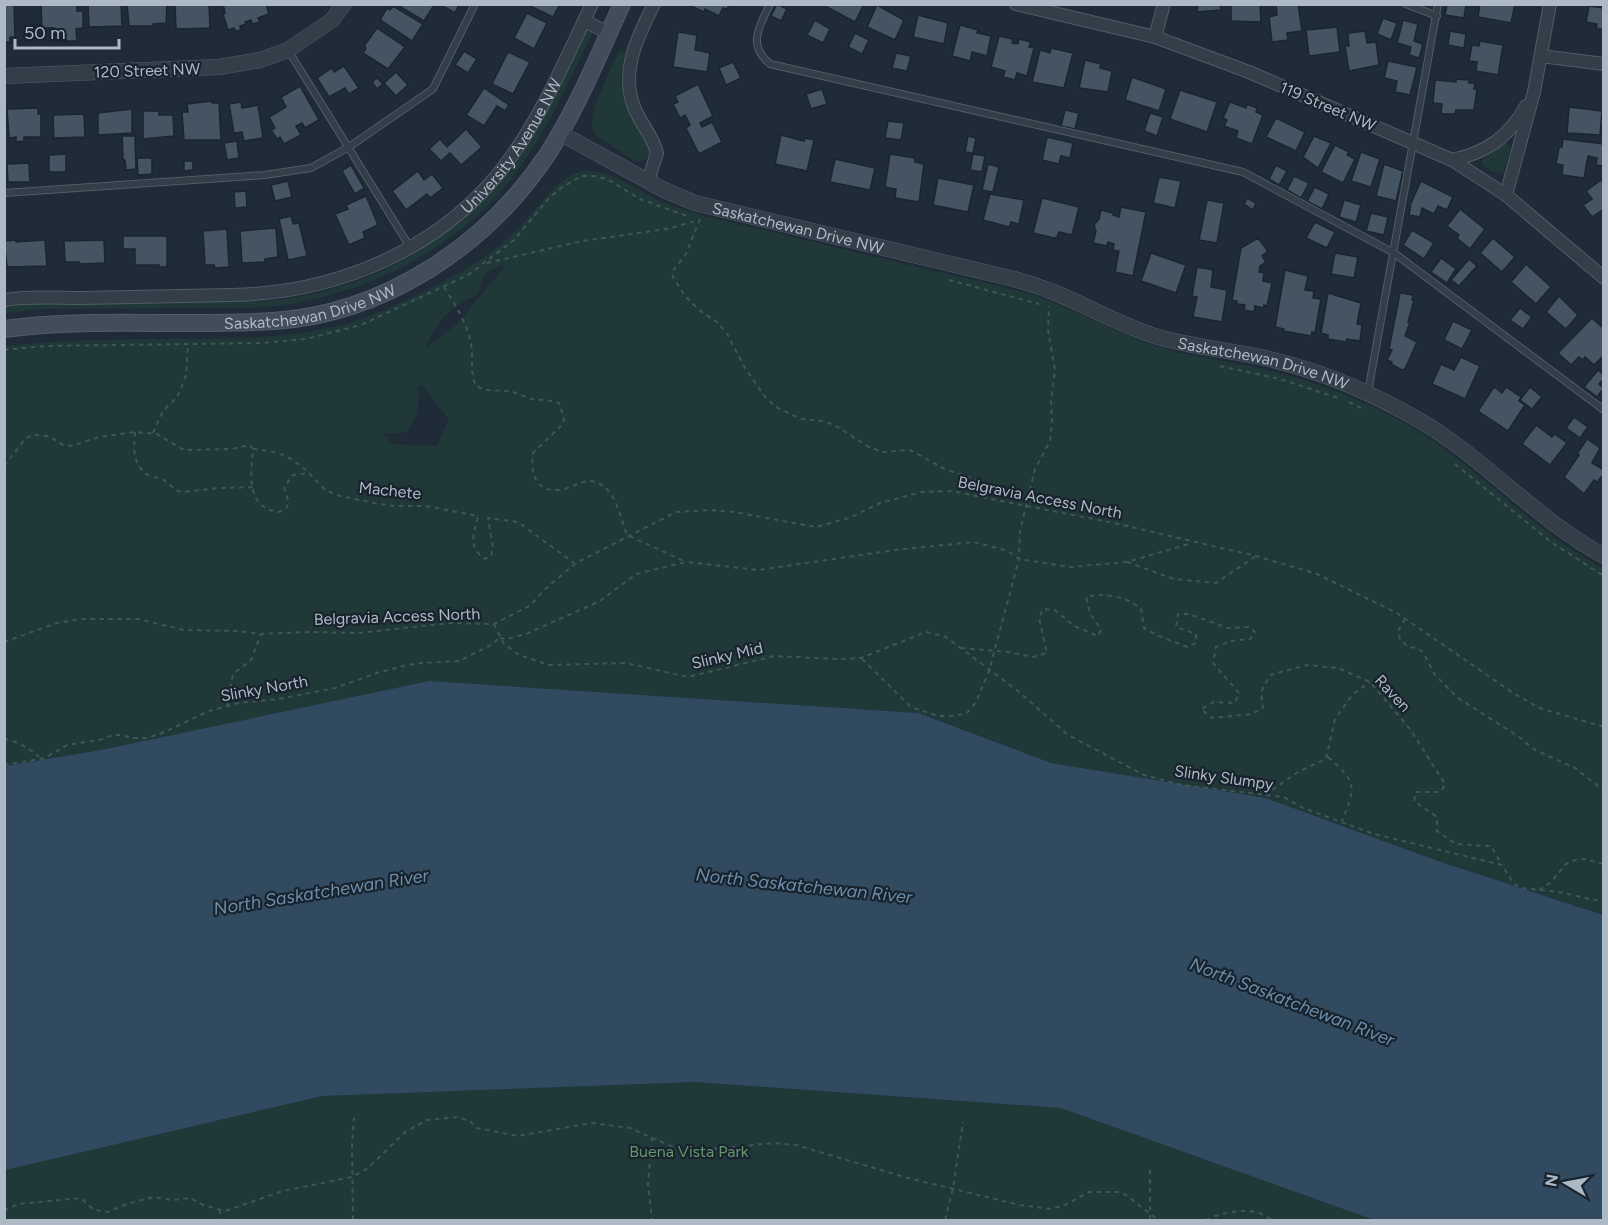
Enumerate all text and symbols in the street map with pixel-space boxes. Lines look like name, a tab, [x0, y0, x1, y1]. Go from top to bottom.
scale bar	[15, 12, 118, 50]
text: 50 m	[24, 22, 66, 44]
street label: 120 Street NW	[94, 59, 201, 82]
street label: University Avenue NW	[457, 75, 565, 218]
street label: 119 Street NW	[1277, 78, 1379, 136]
street label: Saskatchewan Drive NW	[710, 198, 886, 258]
street label: Saskatchewan Drive NW	[224, 280, 399, 333]
street label: Saskatchewan Drive NW	[1176, 333, 1352, 394]
street label: Belgravia Access North	[956, 472, 1124, 523]
street label: Machete	[358, 478, 422, 503]
street label: Belgravia Access North	[313, 604, 481, 629]
street label: Slinky Mid	[690, 638, 765, 673]
street label: Slinky North	[219, 671, 309, 706]
street label: Raven	[1371, 671, 1415, 716]
street label: Slinky Slumpy	[1173, 761, 1275, 794]
water label: North Saskatchewan River	[212, 864, 431, 920]
water label: North Saskatchewan River	[695, 864, 914, 908]
water label: North Saskatchewan River	[1187, 953, 1398, 1052]
park label: Buena Vista Park	[629, 1142, 749, 1161]
north arrow	[1536, 1153, 1596, 1213]
text: N	[1541, 1173, 1562, 1188]

